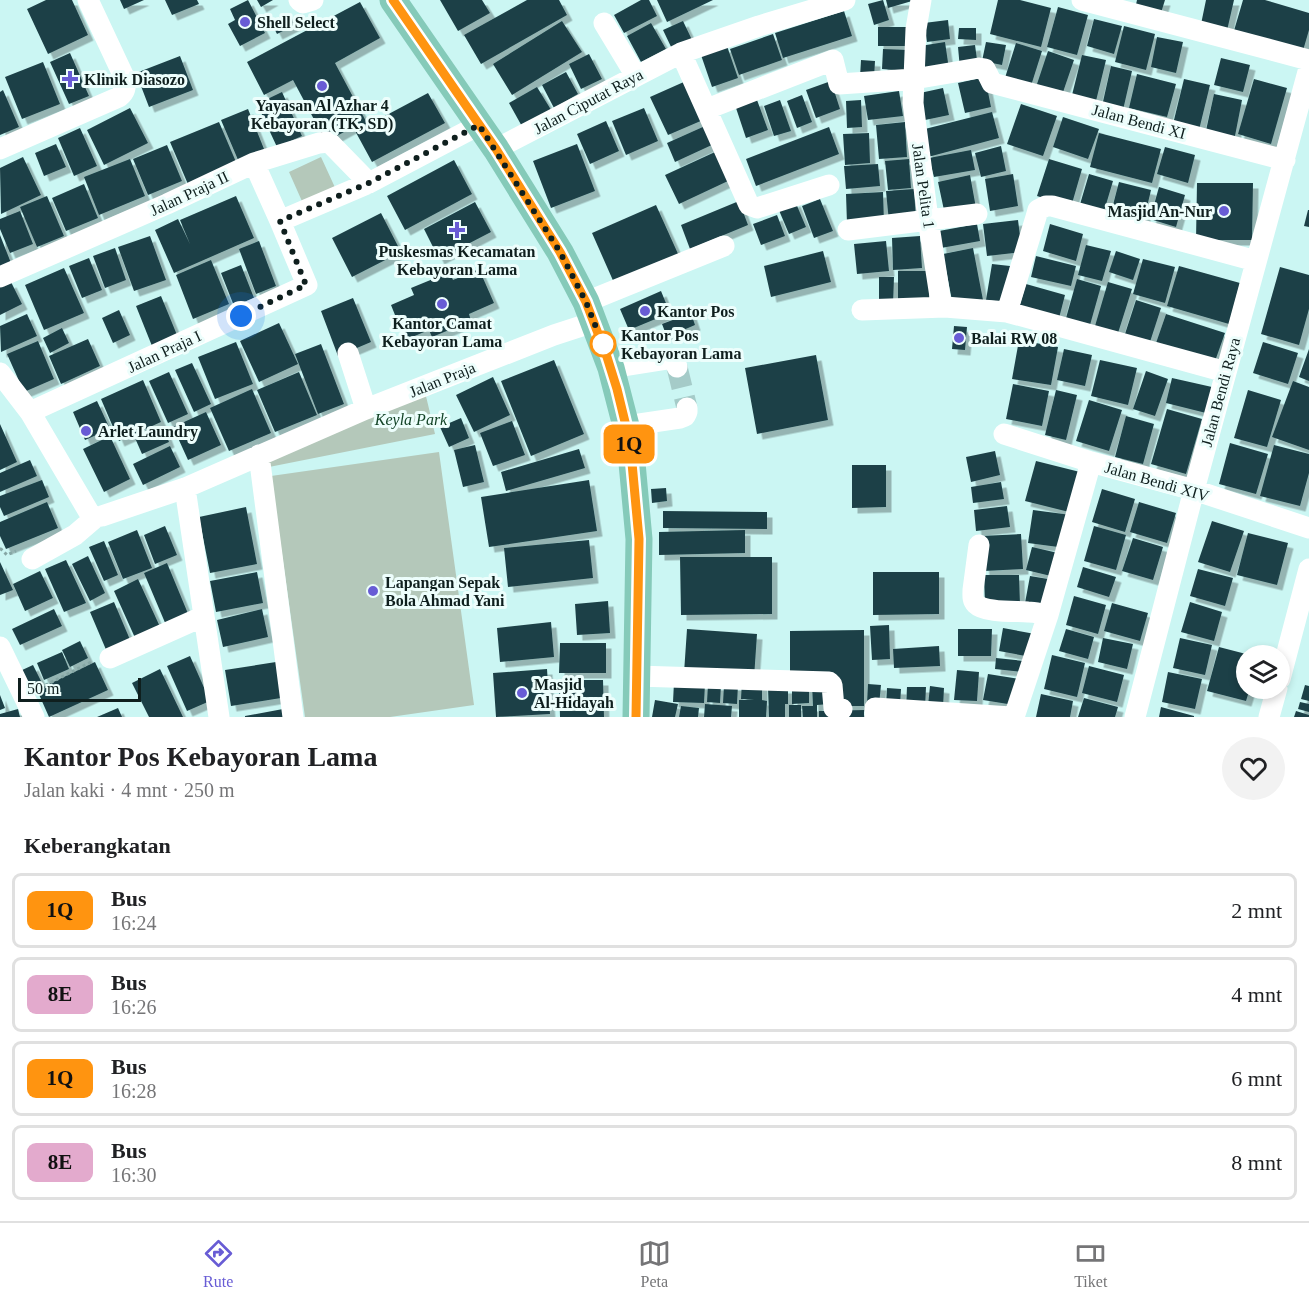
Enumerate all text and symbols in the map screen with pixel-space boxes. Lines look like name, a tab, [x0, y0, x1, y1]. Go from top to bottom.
place label: Shell Select	[257, 14, 335, 31]
marker: Shell Select	[238, 15, 252, 29]
street label: Jalan Ciputat Raya	[531, 66, 646, 138]
marker: Klinik Diasozo	[61, 70, 79, 88]
place label: Klinik Diasozo	[84, 71, 185, 88]
marker: Yayasan Al Azhar 4 Kebayoran (TK, SD)	[315, 79, 329, 93]
place label: Yayasan Al Azhar 4 Kebayoran (TK, SD)	[251, 97, 393, 133]
street label: Jalan Bendi XI	[1090, 101, 1187, 142]
street label: Jalan Pelita 1	[909, 143, 938, 229]
street label: Jalan Praja II	[147, 168, 231, 220]
place label: Masjid An-Nur	[1108, 203, 1212, 221]
marker: Masjid An-Nur	[1217, 204, 1231, 218]
marker: Puskesmas Kecamatan Kebayoran Lama	[448, 221, 466, 239]
place label: Puskesmas Kecamatan Kebayoran Lama	[379, 243, 536, 279]
marker: Kantor Camat Kebayoran Lama	[435, 297, 449, 311]
your location	[226, 301, 256, 331]
place label: Kantor Pos	[657, 303, 734, 320]
marker: Kantor Pos	[638, 304, 652, 318]
place label: Kantor Camat Kebayoran Lama	[382, 315, 502, 351]
street label: Jalan Praja I	[125, 327, 204, 377]
place label: Kantor Pos Kebayoran Lama	[621, 327, 741, 363]
place label: Balai RW 08	[971, 330, 1057, 347]
marker: Kantor Pos Kebayoran Lama	[590, 331, 616, 357]
marker: Balai RW 08	[952, 331, 966, 345]
street label: Jalan Bendi Raya	[1198, 336, 1244, 449]
street label: Jalan Praja	[407, 359, 478, 401]
park label: Keyla Park	[374, 411, 448, 429]
place label: Arlet Laundry	[98, 423, 198, 441]
marker: Arlet Laundry	[79, 424, 93, 438]
line badge: 1Q	[602, 424, 656, 464]
text: 1Q	[616, 432, 642, 456]
street label: Jalan Bendi XIV	[1103, 458, 1211, 505]
place label: Lapangan Sepak Bola Ahmad Yani	[385, 574, 505, 609]
marker: Lapangan Sepak Bola Ahmad Yani	[366, 584, 380, 598]
map controls	[1236, 645, 1290, 699]
button: layers	[1236, 645, 1290, 699]
scale bar	[18, 675, 141, 702]
place label: Masjid Al-Hidayah	[534, 676, 614, 712]
text: 50 m	[27, 680, 59, 697]
marker: Masjid Al-Hidayah	[515, 686, 529, 700]
button: heart	[1222, 737, 1285, 800]
text: Kantor Pos Kebayoran Lama	[24, 741, 377, 772]
text: Jalan kaki · 4 mnt · 250 m	[24, 779, 235, 801]
text: Keberangkatan	[24, 833, 171, 858]
text: Bus	[111, 886, 146, 911]
text: 1Q	[47, 898, 73, 922]
text: 2 mnt	[1231, 898, 1282, 923]
text: 16:24	[111, 912, 157, 934]
text: Bus	[111, 970, 146, 995]
text: 8E	[48, 982, 72, 1006]
text: 4 mnt	[1231, 982, 1282, 1007]
text: 16:26	[111, 996, 157, 1018]
text: Bus	[111, 1054, 146, 1079]
text: 1Q	[47, 1066, 73, 1090]
text: 6 mnt	[1231, 1066, 1282, 1091]
text: 16:28	[111, 1080, 157, 1102]
text: Bus	[111, 1138, 146, 1163]
text: 8E	[48, 1150, 72, 1174]
text: 8 mnt	[1231, 1150, 1282, 1175]
text: 16:30	[111, 1164, 157, 1186]
tab: Rute	[202, 1237, 235, 1291]
tab: Peta	[638, 1237, 671, 1291]
tab: Tiket	[1074, 1237, 1107, 1291]

